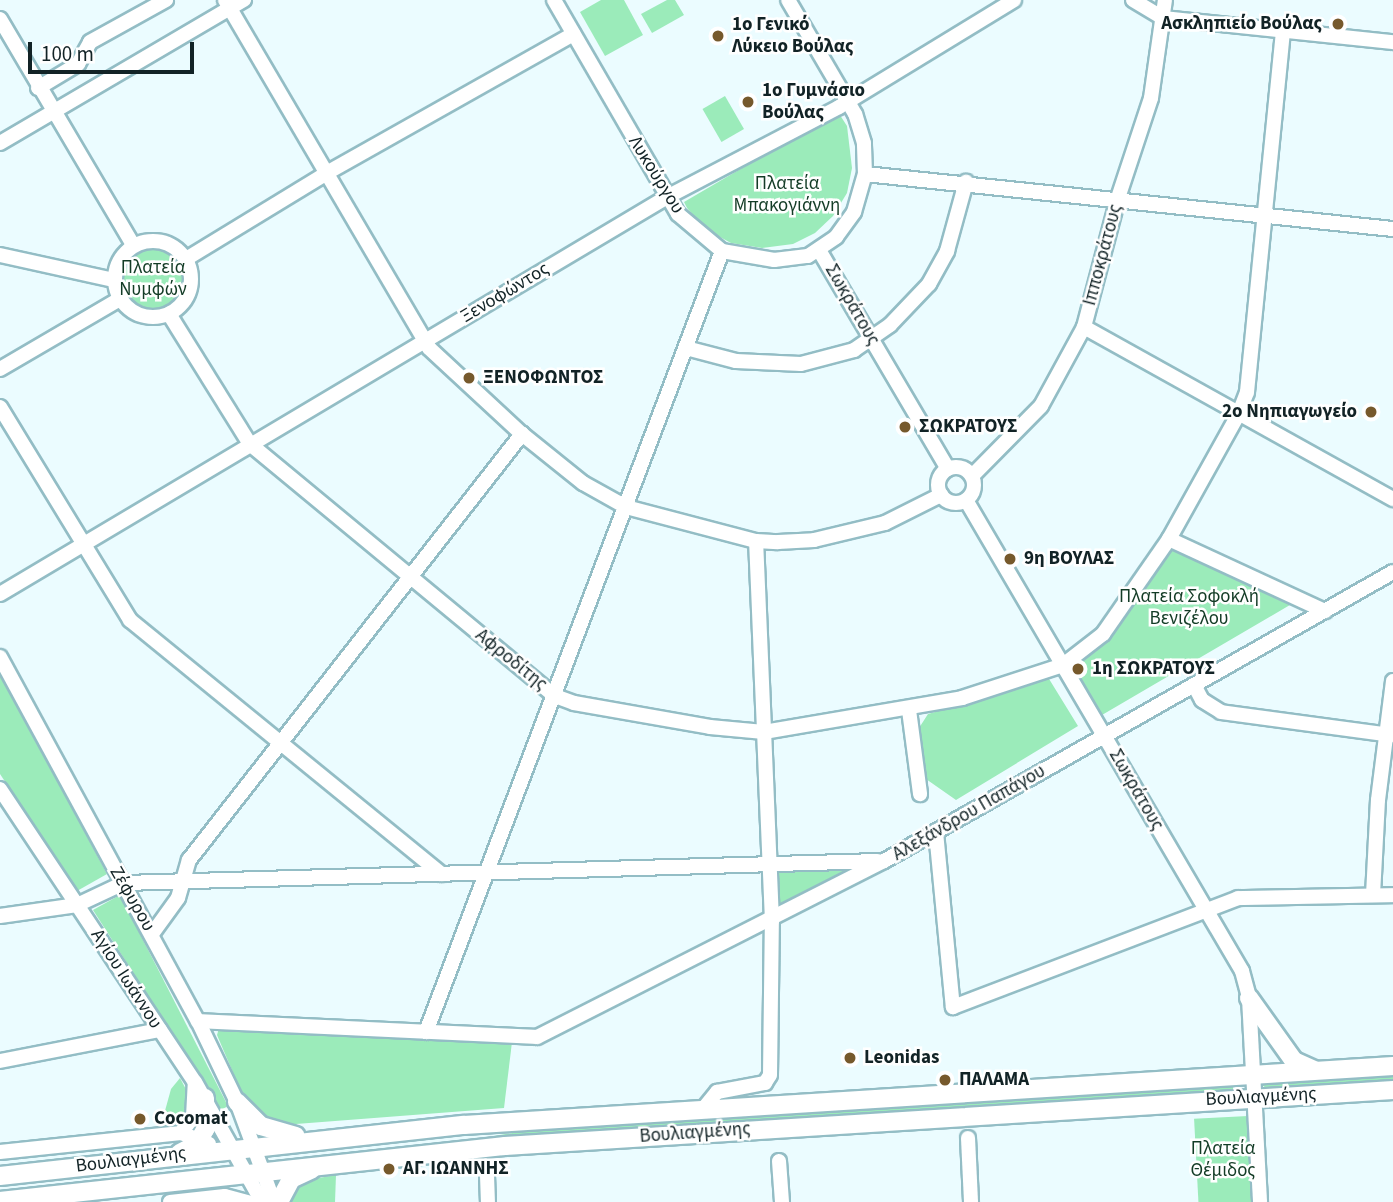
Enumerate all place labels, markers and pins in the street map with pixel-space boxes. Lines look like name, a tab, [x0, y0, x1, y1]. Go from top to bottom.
place label: Ασκληπιείο Βούλας	[1161, 13, 1322, 35]
place label: 1ο Γενικό Λύκειο Βούλας	[732, 14, 854, 58]
marker: Ασκληπιείο Βούλας	[1328, 14, 1348, 34]
marker: 1ο Γενικό Λύκειο Βούλας	[710, 28, 726, 44]
place label: 1ο Γυμνάσιο Βούλας	[762, 80, 865, 124]
marker: 1ο Γυμνάσιο Βούλας	[740, 94, 756, 110]
place label: ΞΕΝΟΦΩΝΤΟΣ	[483, 367, 603, 389]
marker: ΞΕΝΟΦΩΝΤΟΣ	[461, 370, 477, 386]
place label: 2ο Νηπιαγωγείο	[1222, 401, 1357, 423]
marker: 2ο Νηπιαγωγείο	[1363, 404, 1379, 420]
place label: ΣΩΚΡΑΤΟΥΣ	[919, 416, 1018, 438]
marker: ΣΩΚΡΑΤΟΥΣ	[897, 419, 913, 435]
place label: 9η ΒΟΥΛΑΣ	[1024, 548, 1114, 570]
marker: 9η ΒΟΥΛΑΣ	[1002, 551, 1018, 567]
place label: 1η ΣΩΚΡΑΤΟΥΣ	[1092, 658, 1215, 680]
marker: 1η ΣΩΚΡΑΤΟΥΣ	[1070, 661, 1086, 677]
place label: Leonidas	[864, 1047, 939, 1069]
marker: Leonidas	[842, 1050, 858, 1066]
place label: ΠΑΛΑΜΑ	[959, 1069, 1029, 1091]
marker: ΠΑΛΑΜΑ	[937, 1072, 953, 1088]
place label: Cocomat	[154, 1108, 228, 1130]
marker: Cocomat	[132, 1111, 148, 1127]
place label: ΑΓ. ΙΩΑΝΝΗΣ	[403, 1158, 509, 1180]
marker: ΑΓ. ΙΩΑΝΝΗΣ	[381, 1161, 397, 1177]

